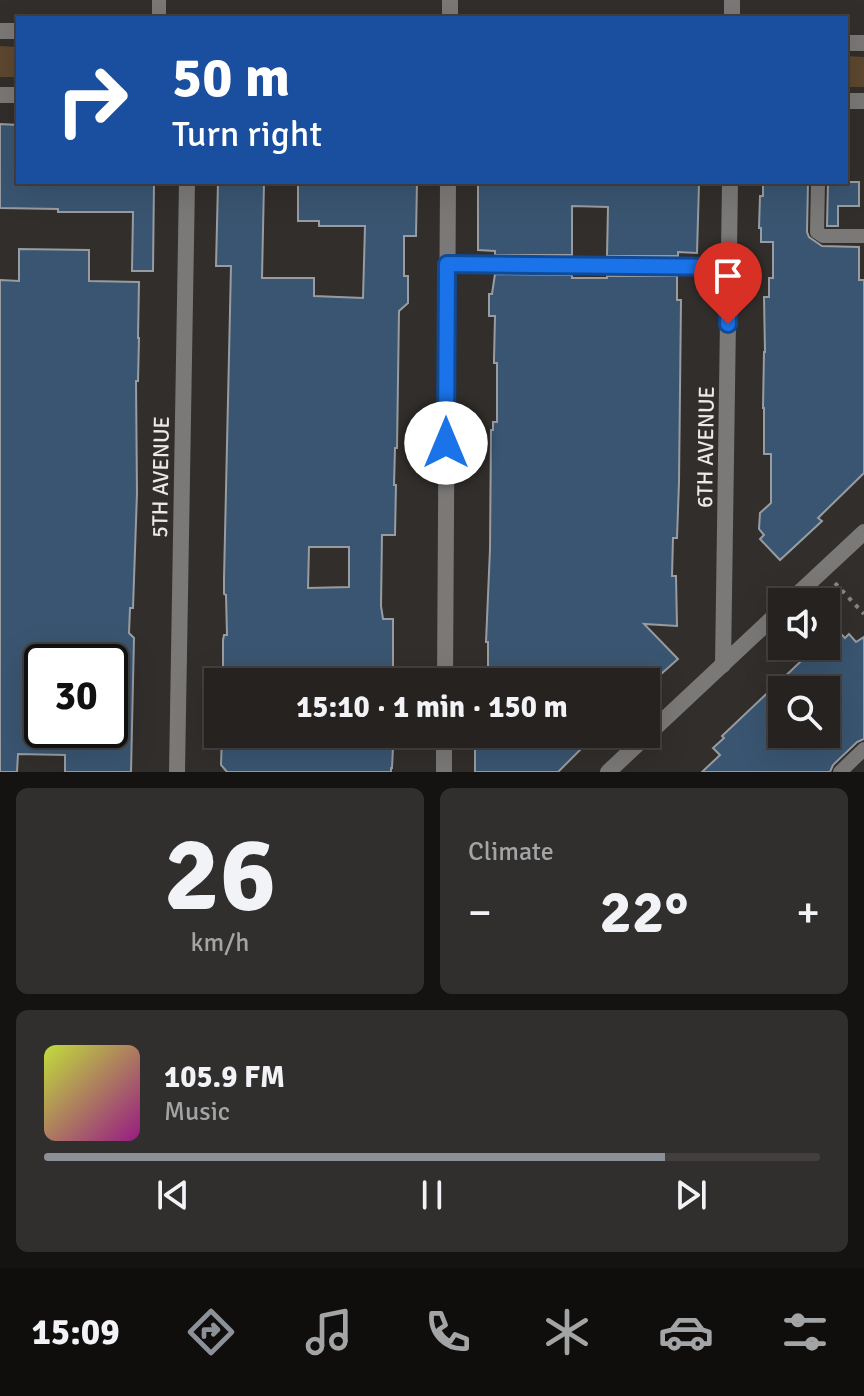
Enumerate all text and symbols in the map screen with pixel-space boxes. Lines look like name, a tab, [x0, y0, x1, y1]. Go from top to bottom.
text: 50 m	[172, 43, 290, 112]
icon: right	[40, 48, 144, 152]
text: Turn right	[172, 112, 322, 157]
pin	[694, 242, 762, 324]
icon: arrive	[706, 254, 750, 298]
street label: 6TH AVENUE	[691, 386, 720, 508]
position arrow	[404, 401, 488, 485]
street label: 5TH AVENUE	[146, 416, 175, 538]
map controls	[768, 588, 840, 748]
button: sound	[768, 588, 840, 660]
speed limit sign: 30	[24, 644, 128, 748]
button: search	[768, 676, 840, 748]
text: 15:10 · 1 min · 150 m	[296, 689, 568, 726]
text: 26	[164, 811, 276, 939]
text: Climate	[468, 836, 554, 868]
text: 22°	[600, 876, 688, 950]
text: −	[468, 886, 492, 940]
text: +	[796, 886, 820, 940]
text: km/h	[191, 927, 249, 959]
text: 105.9 FM	[164, 1059, 285, 1096]
text: Music	[164, 1096, 230, 1128]
icon: previous	[151, 1173, 195, 1217]
icon: pause	[410, 1173, 454, 1217]
icon: next	[669, 1173, 713, 1217]
icon: directions	[183, 1304, 239, 1360]
icon: music	[301, 1304, 357, 1360]
icon: phone	[420, 1304, 476, 1360]
icon: climate	[539, 1304, 595, 1360]
icon: car	[658, 1304, 714, 1360]
icon: filters	[777, 1304, 833, 1360]
text: 15:09	[31, 1310, 120, 1355]

